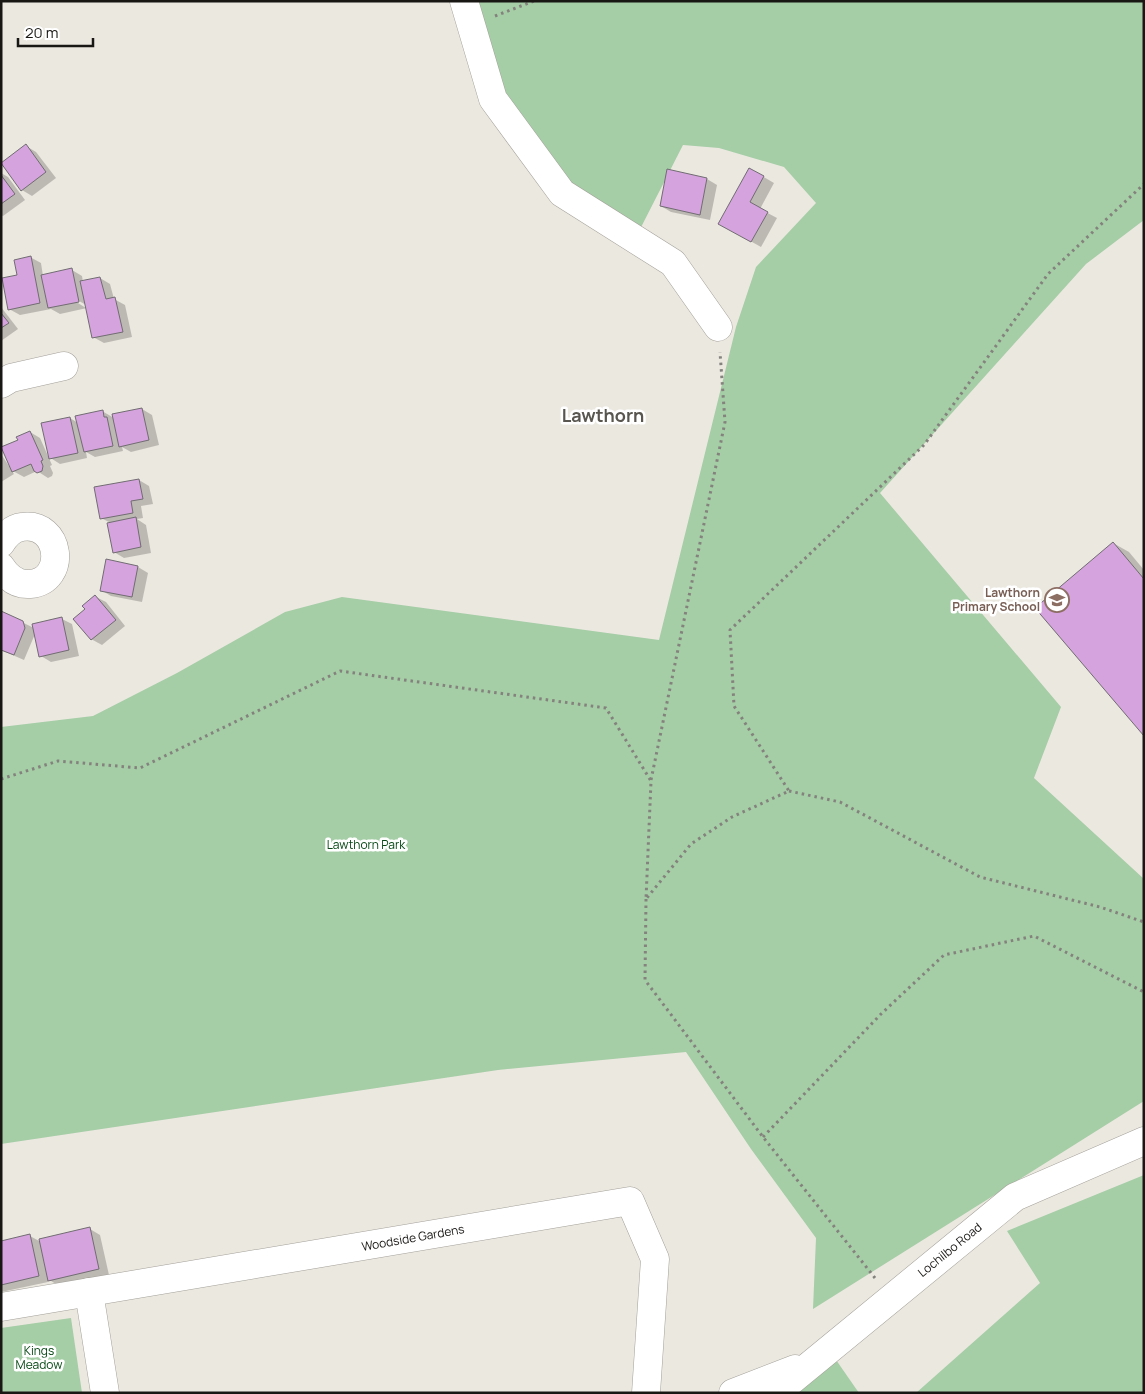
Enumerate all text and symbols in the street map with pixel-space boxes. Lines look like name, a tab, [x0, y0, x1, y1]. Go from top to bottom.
scale bar	[18, 15, 92, 47]
text: 20 m	[25, 22, 58, 43]
district label: Lawthorn	[562, 403, 644, 427]
place label: Lawthorn Primary School	[952, 584, 1040, 615]
school or university icon: Lawthorn Primary School	[1044, 587, 1070, 613]
park label: Lawthorn Park	[327, 836, 406, 853]
street label: Lochilbo Road	[914, 1219, 985, 1281]
street label: Woodside Gardens	[360, 1220, 466, 1255]
park label: Kings Meadow	[16, 1342, 62, 1373]

